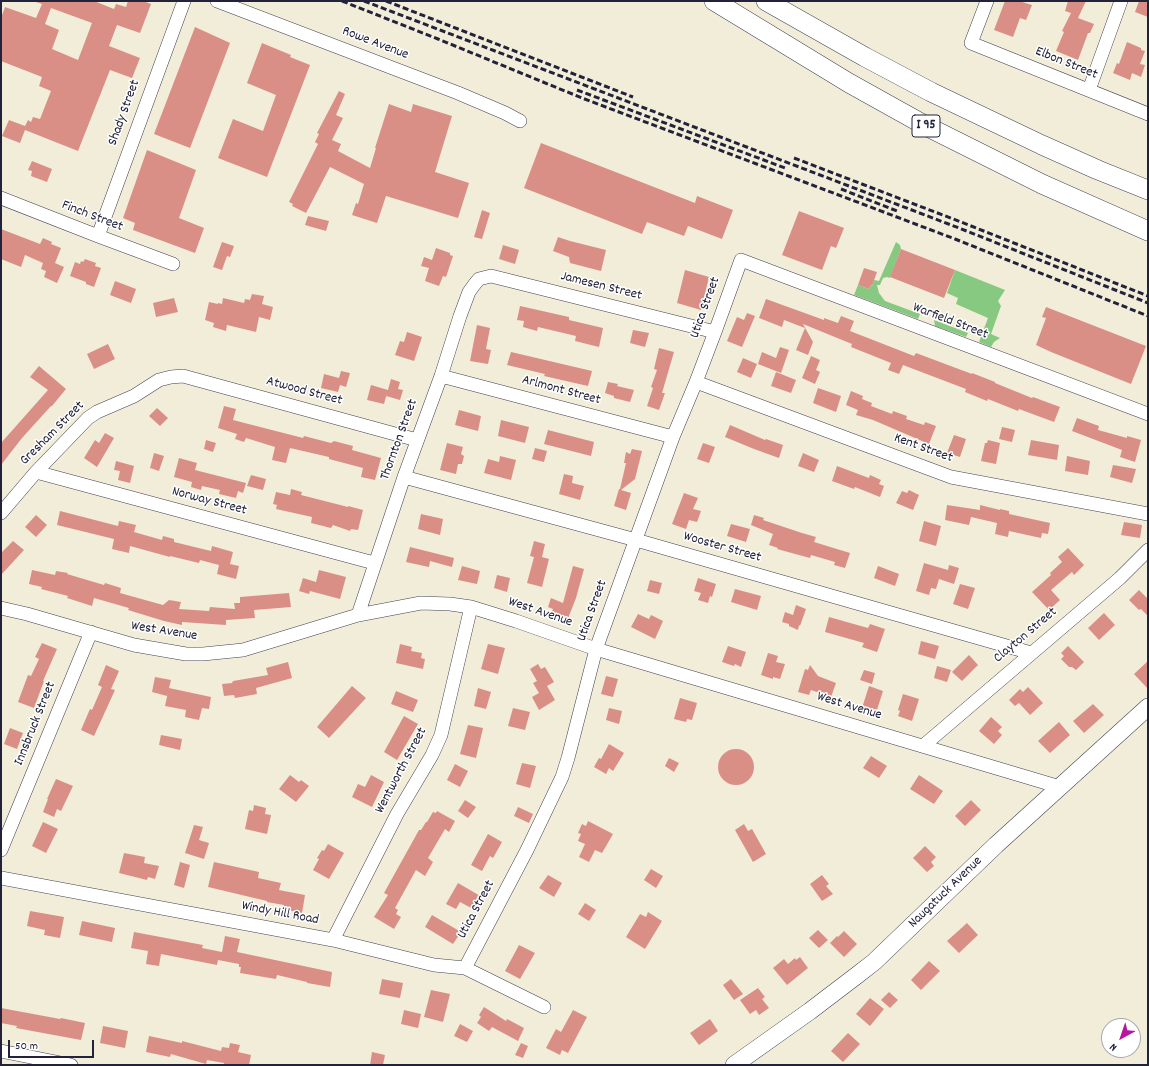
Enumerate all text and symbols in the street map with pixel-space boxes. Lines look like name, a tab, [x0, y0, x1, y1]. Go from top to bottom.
street label: Rowe Avenue	[339, 24, 411, 64]
street label: Elbon Street	[1032, 44, 1100, 84]
street label: Shady Street	[105, 78, 145, 148]
road number: I 95	[912, 115, 940, 137]
street label: Finch Street	[59, 198, 125, 236]
street label: Jamesen Street	[559, 269, 643, 305]
street label: Utica Street	[687, 275, 725, 341]
street label: Warfield Street	[910, 300, 990, 344]
street label: Arlmont Street	[520, 372, 602, 410]
street label: Atwood Street	[264, 374, 344, 410]
street label: Thornton Street	[378, 397, 422, 483]
street label: Gresham Street	[17, 398, 89, 470]
street label: Kent Street	[891, 431, 955, 467]
street label: Norway Street	[170, 484, 248, 520]
street label: Wooster Street	[681, 529, 763, 567]
street label: Utica Street	[574, 578, 612, 644]
street label: West Avenue	[506, 594, 574, 632]
street label: Clayton Street	[991, 605, 1061, 667]
street label: West Avenue	[130, 618, 198, 646]
street label: Innsbruck Street	[12, 680, 60, 768]
street label: West Avenue	[815, 689, 883, 725]
street label: Wentworth Street	[372, 725, 432, 817]
street label: Naugatuck Avenue	[906, 854, 986, 932]
street label: Utica Street	[455, 878, 499, 942]
street label: Windy Hill Road	[240, 898, 320, 930]
north arrow	[1101, 1018, 1141, 1058]
scale bar	[10, 1032, 96, 1058]
text: 50 m	[15, 1038, 38, 1055]
text: N	[1107, 1039, 1121, 1054]

